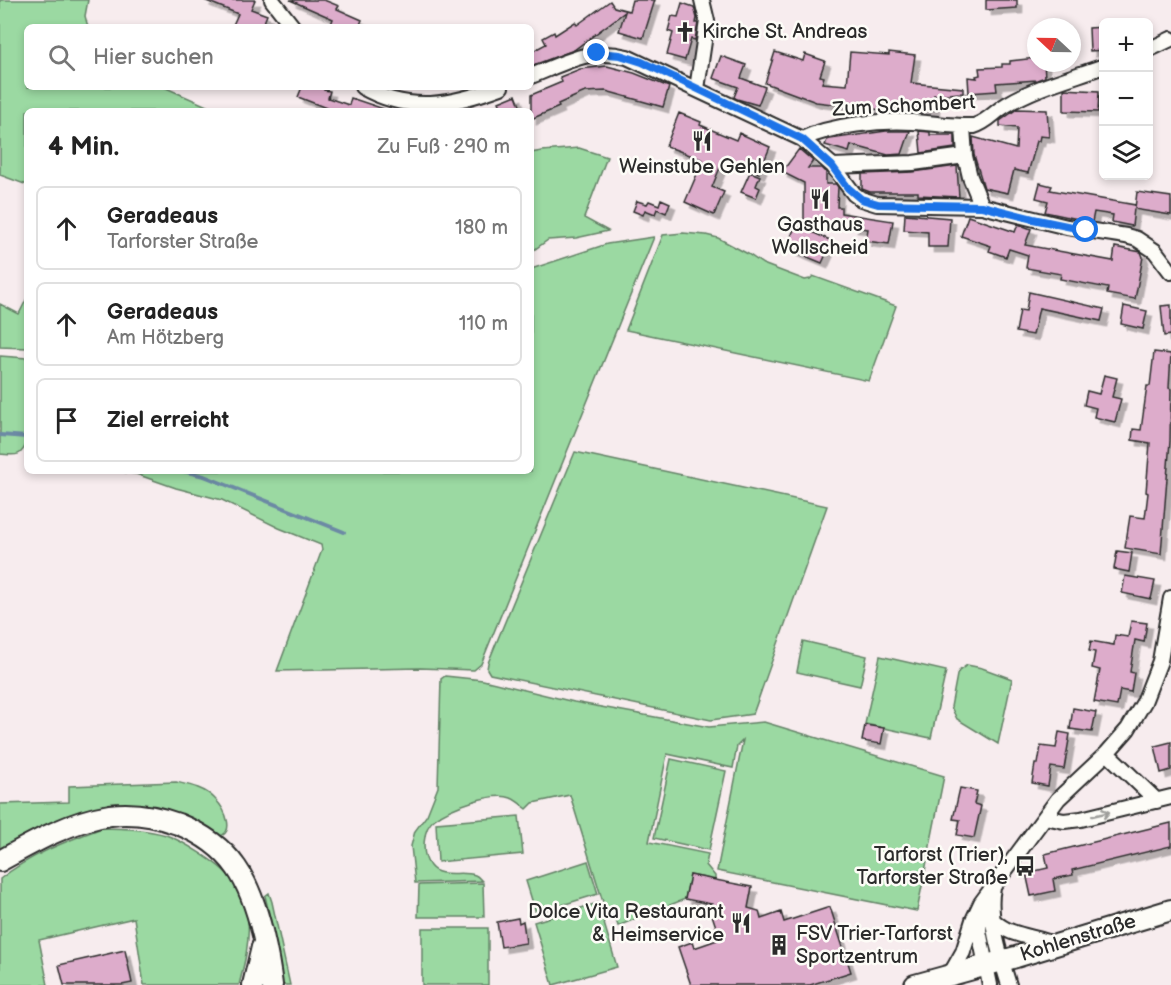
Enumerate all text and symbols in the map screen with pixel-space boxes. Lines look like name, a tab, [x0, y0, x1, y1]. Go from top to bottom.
north arrow	[1027, 18, 1081, 72]
map controls	[1099, 18, 1153, 180]
button: +	[1099, 18, 1153, 72]
church icon: Kirche St. Andreas	[673, 20, 697, 44]
place label: Kirche St. Andreas	[702, 20, 867, 44]
search box	[24, 24, 534, 90]
route end	[583, 39, 609, 65]
icon: search	[45, 41, 78, 74]
text: Hier suchen	[93, 44, 214, 71]
button: −	[1099, 72, 1153, 126]
street label: Zum Schombert	[831, 90, 976, 122]
button: layers	[1099, 126, 1153, 180]
restaurant icon: Weinstube Gehlen	[690, 129, 714, 153]
text: 4 Min.	[48, 132, 119, 163]
text: Zu Fuß · 290 m	[378, 135, 510, 159]
place label: Weinstube Gehlen	[619, 155, 785, 179]
restaurant icon: Gasthaus Wollscheid	[808, 187, 832, 211]
text: Geradeaus	[107, 203, 218, 230]
icon: ahead	[50, 212, 83, 245]
place label: Gasthaus Wollscheid	[772, 213, 868, 260]
text: 180 m	[455, 216, 508, 240]
route start	[1072, 216, 1098, 242]
text: Tarforster Straße	[107, 230, 258, 254]
text: Geradeaus	[107, 299, 218, 326]
icon: ahead	[50, 308, 83, 341]
text: 110 m	[459, 312, 508, 336]
text: Am Hötzberg	[107, 326, 224, 350]
icon: arrive	[50, 404, 83, 437]
text: Ziel erreicht	[107, 407, 229, 434]
one-way arrow	[1091, 808, 1110, 820]
place label: Tarforst (Trier), Tarforster Straße	[857, 843, 1008, 890]
bus stop icon: Tarforst (Trier), Tarforster Straße	[1013, 854, 1037, 878]
place label: Dolce Vita Restaurant & Heimservice	[528, 900, 724, 947]
street label: Kohlenstraße	[1017, 909, 1139, 967]
restaurant icon: Dolce Vita Restaurant & Heimservice	[729, 911, 753, 935]
place label: FSV Trier-Tarforst Sportzentrum	[796, 922, 953, 969]
building icon: FSV Trier-Tarforst Sportzentrum	[767, 933, 791, 957]

